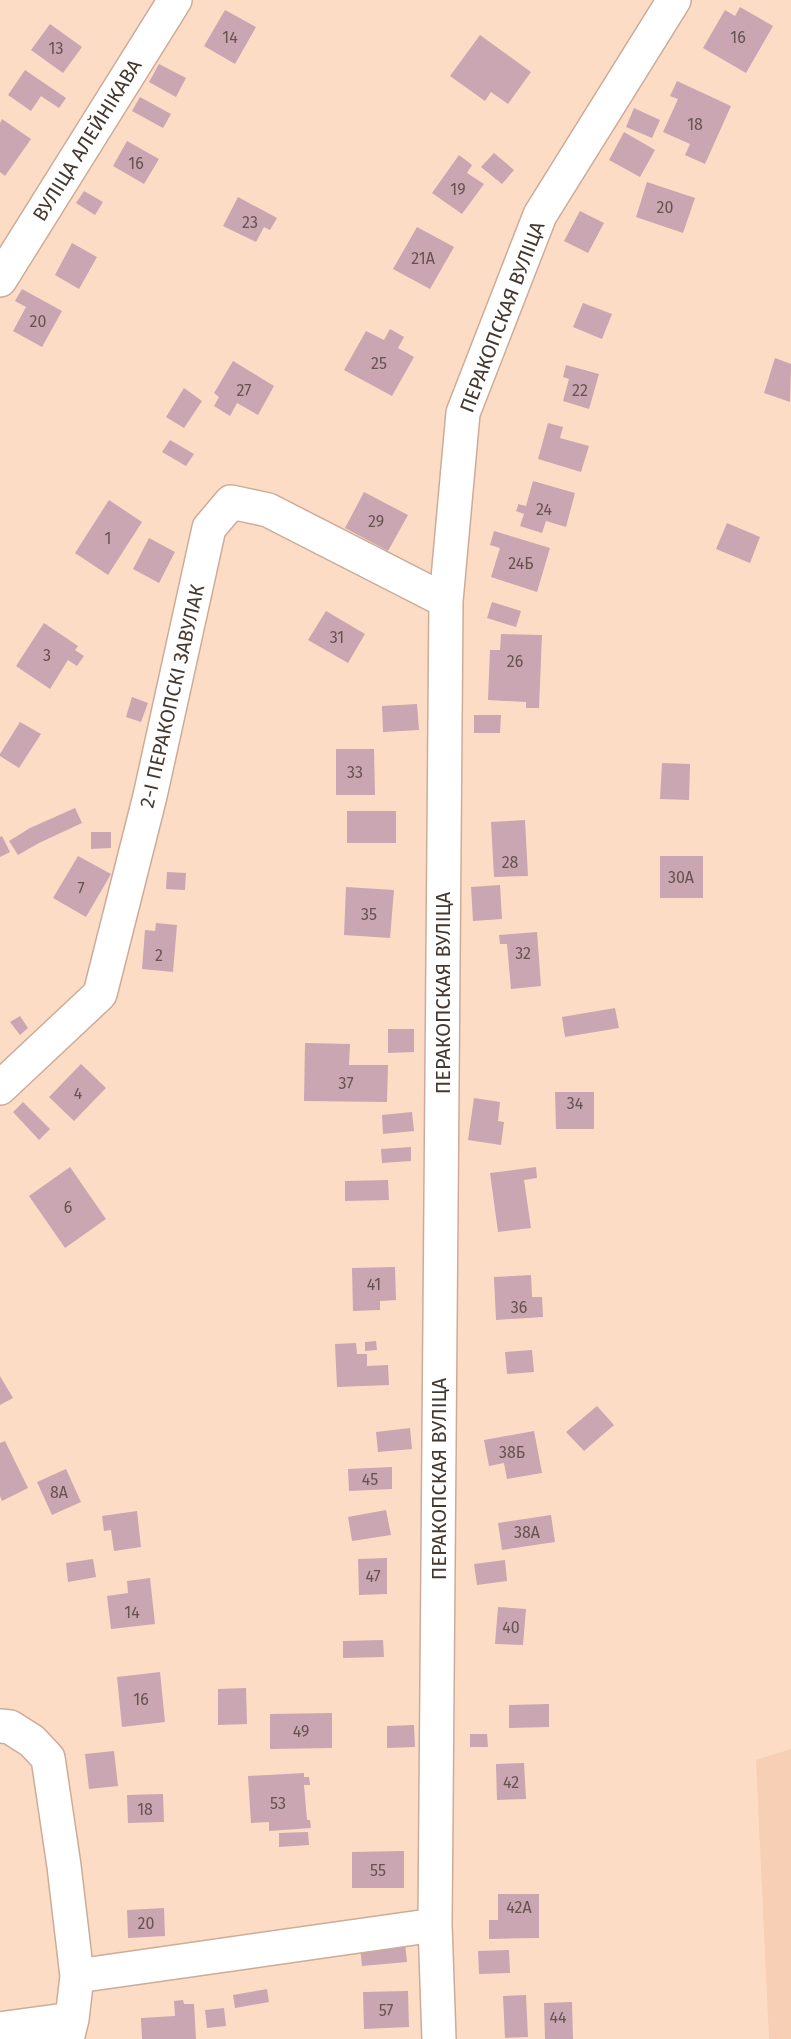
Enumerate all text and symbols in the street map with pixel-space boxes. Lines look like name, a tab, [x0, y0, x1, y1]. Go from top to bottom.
house number: 14	[222, 28, 238, 47]
house number: 16	[730, 28, 746, 47]
house number: 13	[49, 39, 63, 58]
street label: ВУЛІЦА АЛЕЙНІКАВА	[27, 54, 147, 225]
house number: 18	[687, 115, 703, 134]
house number: 16	[128, 154, 144, 173]
house number: 19	[450, 180, 466, 199]
house number: 20	[657, 198, 673, 217]
house number: 23	[242, 213, 258, 232]
street label: ПЕРАКОПСКАЯ ВУЛІЦА	[454, 218, 550, 416]
house number: 21А	[411, 249, 436, 268]
house number: 20	[30, 312, 46, 331]
house number: 25	[371, 354, 387, 373]
house number: 27	[237, 381, 251, 400]
house number: 22	[572, 381, 588, 400]
house number: 24	[536, 500, 552, 519]
house number: 29	[368, 512, 384, 531]
house number: 1	[105, 529, 111, 548]
house number: 24Б	[508, 554, 534, 573]
street label: 2-І ПЕРАКОПСКІ ЗАВУЛАК	[135, 582, 209, 810]
house number: 31	[330, 628, 344, 647]
house number: 3	[43, 646, 51, 665]
house number: 26	[507, 652, 523, 671]
house number: 33	[347, 763, 363, 782]
house number: 28	[502, 853, 519, 872]
house number: 30А	[668, 868, 695, 887]
house number: 7	[77, 879, 85, 898]
street label: ПЕРАКОПСКАЯ ВУЛІЦА	[431, 891, 455, 1094]
house number: 35	[361, 905, 377, 924]
house number: 32	[515, 944, 531, 963]
house number: 2	[155, 946, 163, 965]
house number: 37	[338, 1074, 354, 1093]
house number: 4	[74, 1084, 83, 1103]
house number: 34	[567, 1094, 584, 1113]
house number: 6	[64, 1198, 72, 1217]
house number: 41	[367, 1275, 381, 1294]
house number: 36	[511, 1298, 527, 1317]
street label: ПЕРАКОПСКАЯ ВУЛІЦА	[427, 1377, 451, 1580]
house number: 38Б	[499, 1443, 525, 1462]
house number: 45	[362, 1470, 378, 1489]
house number: 8А	[50, 1483, 69, 1502]
house number: 38А	[514, 1523, 541, 1542]
house number: 47	[365, 1567, 381, 1586]
house number: 14	[124, 1603, 140, 1622]
house number: 40	[502, 1618, 520, 1637]
house number: 16	[133, 1690, 149, 1709]
house number: 49	[293, 1722, 309, 1741]
house number: 42	[503, 1773, 519, 1792]
house number: 53	[270, 1794, 286, 1813]
house number: 18	[137, 1800, 153, 1819]
house number: 55	[370, 1861, 386, 1880]
house number: 42А	[506, 1898, 532, 1917]
house number: 20	[138, 1914, 154, 1933]
house number: 57	[379, 2001, 393, 2020]
house number: 44	[549, 2008, 567, 2027]

